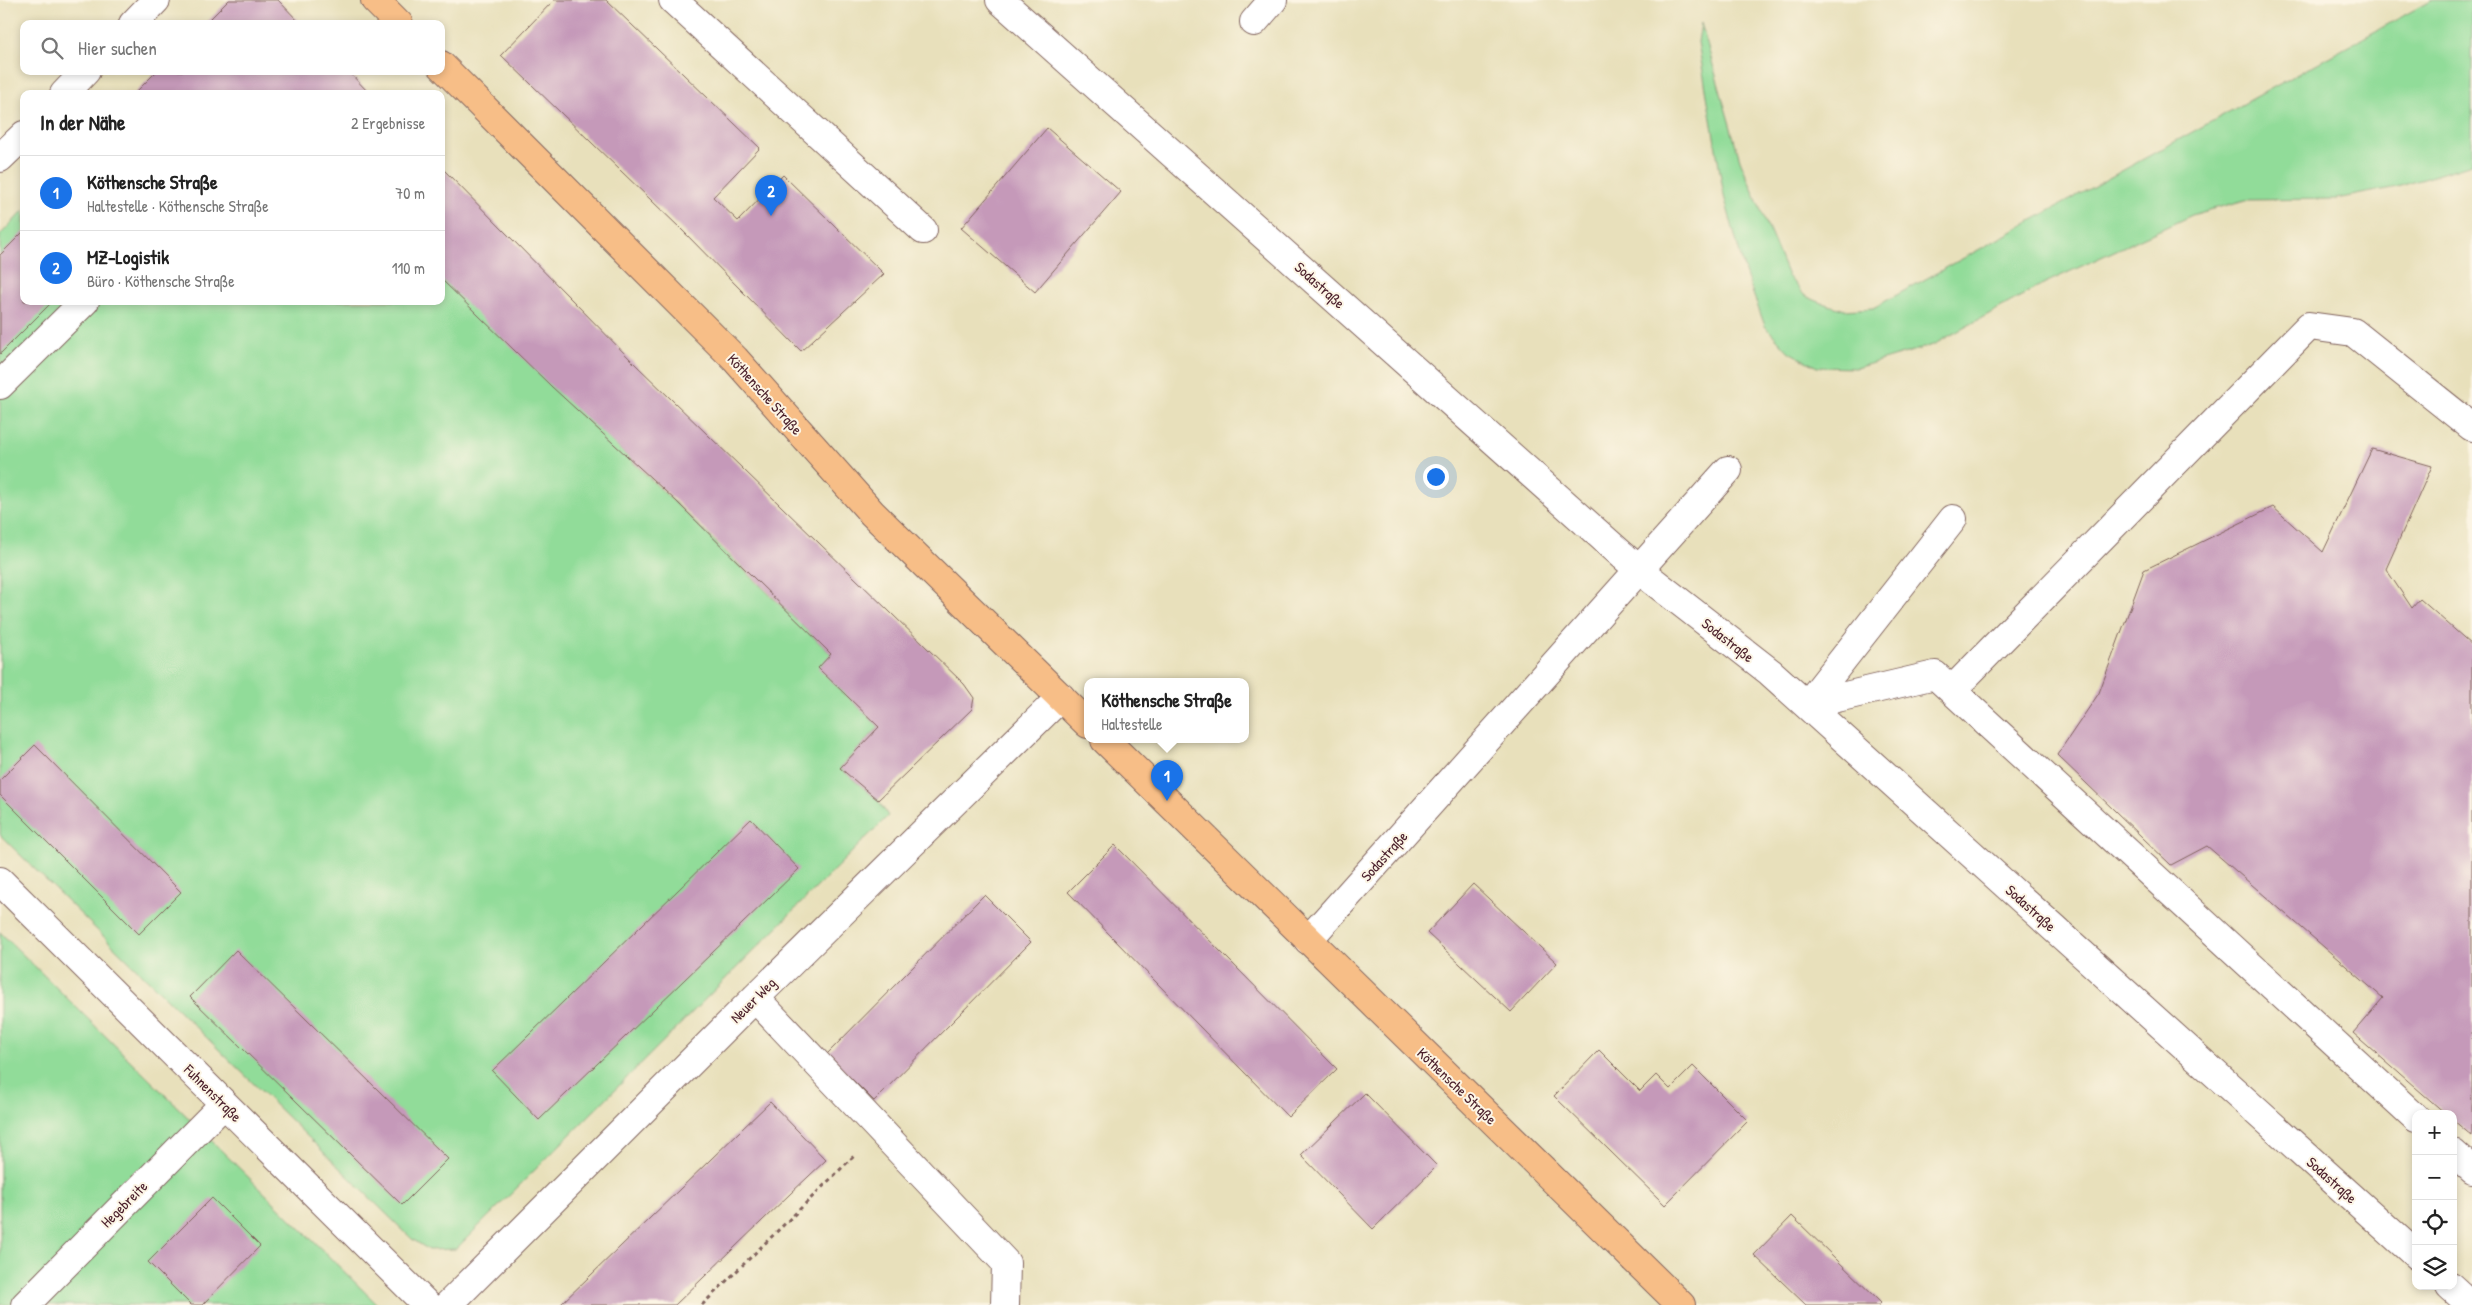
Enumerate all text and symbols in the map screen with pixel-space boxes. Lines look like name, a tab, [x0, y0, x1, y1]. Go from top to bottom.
search box	[20, 20, 445, 75]
icon: search	[38, 34, 66, 62]
text: Hier suchen	[78, 35, 157, 61]
text: In der Nähe	[40, 108, 125, 137]
text: 2 Ergebnisse	[351, 112, 425, 134]
text: Köthensche Straße	[87, 169, 218, 195]
pin: 2	[755, 175, 787, 216]
text: 1	[53, 182, 59, 204]
text: 70 m	[395, 182, 425, 204]
text: Haltestelle · Köthensche Straße	[87, 195, 269, 217]
text: MZ-Logistik	[87, 244, 169, 270]
text: 2	[52, 257, 60, 279]
text: 110 m	[392, 257, 425, 279]
street label: Sodastraße	[1290, 257, 1350, 313]
text: Büro · Köthensche Straße	[87, 270, 235, 292]
street label: Köthensche Straße	[723, 349, 807, 439]
your location	[1423, 464, 1449, 490]
street label: Sodastraße	[1697, 613, 1759, 667]
popup	[1084, 678, 1249, 743]
text: Köthensche Straße	[1101, 687, 1232, 713]
text: Haltestelle	[1101, 713, 1162, 735]
pin: 1	[1151, 760, 1183, 801]
street label: Sodastraße	[1356, 826, 1412, 886]
street label: Sodastraße	[2001, 880, 2061, 936]
street label: Neuer Weg	[725, 972, 781, 1028]
street label: Köthensche Straße	[1413, 1043, 1501, 1129]
street label: Fuhnenstraße	[179, 1059, 247, 1127]
map controls	[2412, 1110, 2457, 1290]
button: +	[2412, 1110, 2457, 1155]
street label: Sodastraße	[2302, 1152, 2362, 1208]
button: −	[2412, 1155, 2457, 1200]
street label: Hegebreite	[96, 1176, 152, 1232]
button: locate	[2412, 1200, 2457, 1245]
button: layers	[2412, 1245, 2457, 1290]

